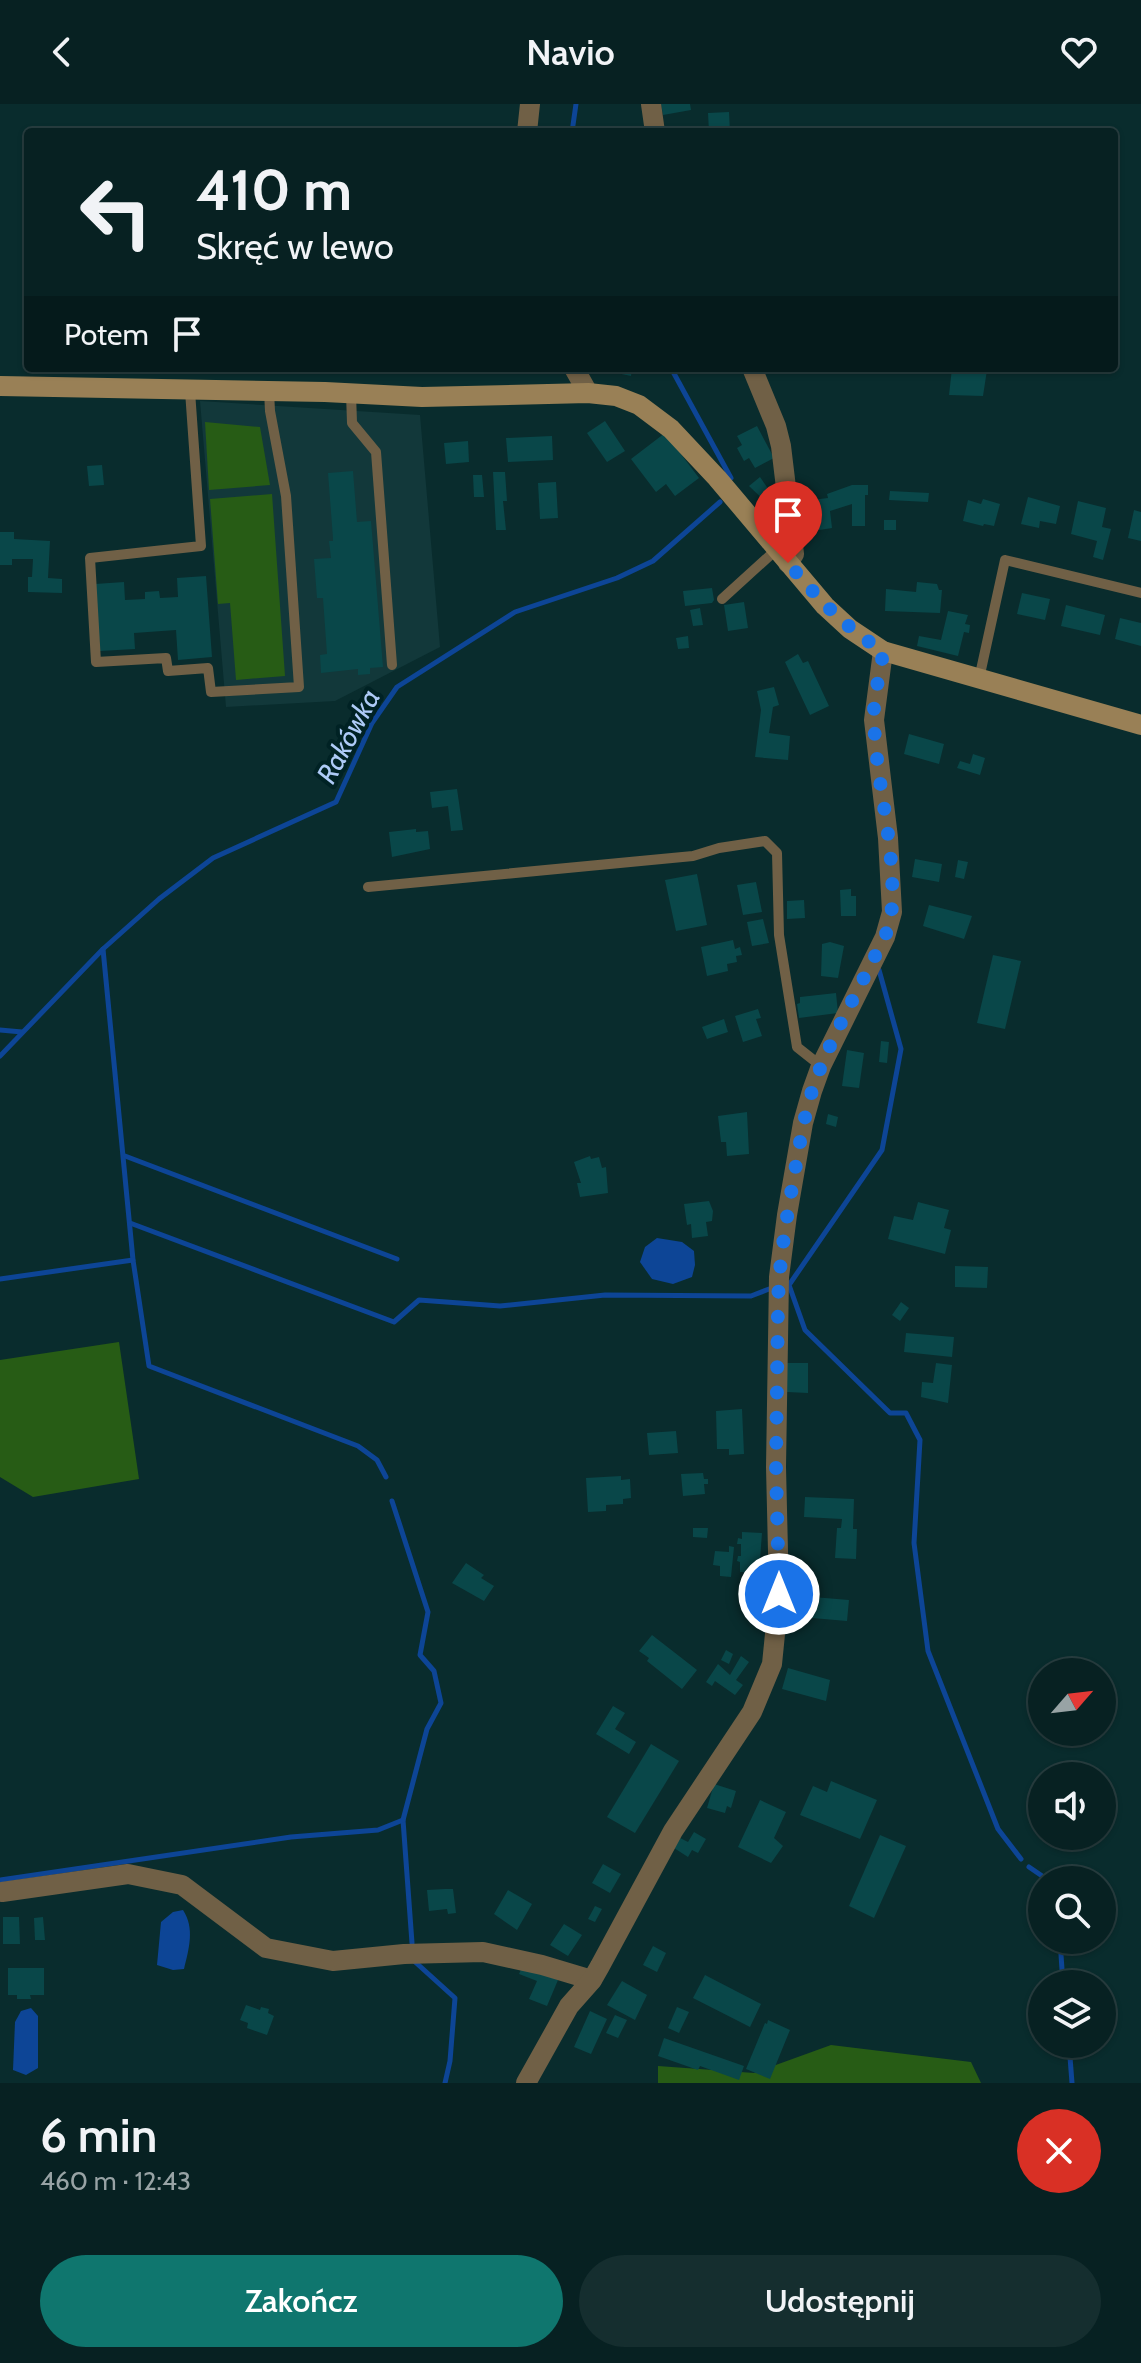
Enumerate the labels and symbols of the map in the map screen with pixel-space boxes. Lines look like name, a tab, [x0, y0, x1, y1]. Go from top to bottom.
pin	[754, 481, 822, 563]
water label: Rakówka	[309, 683, 387, 789]
position arrow	[737, 1552, 821, 1636]
north arrow	[1028, 1658, 1116, 1746]

